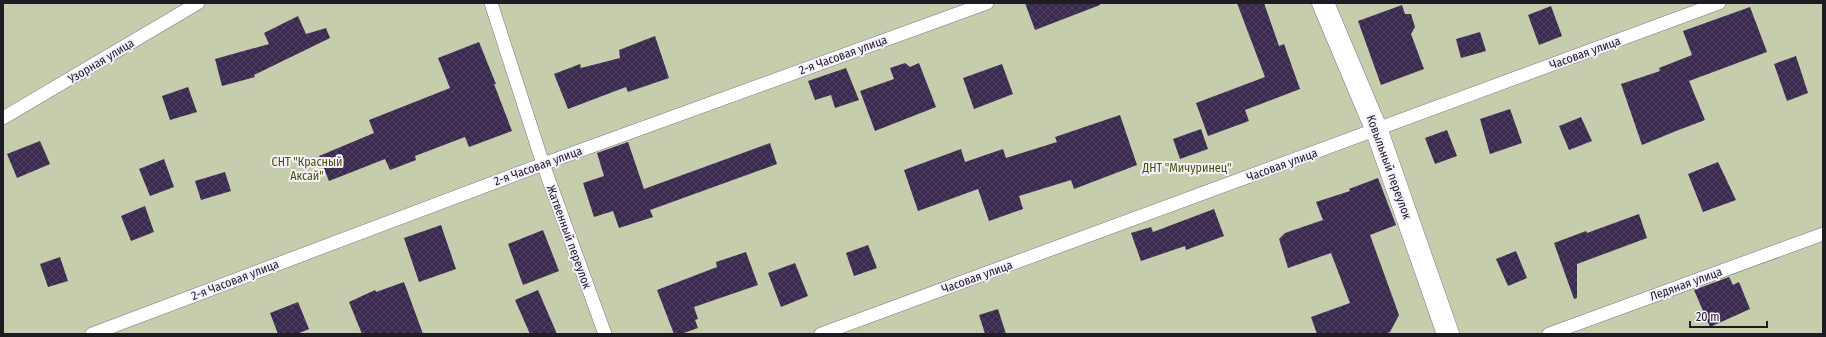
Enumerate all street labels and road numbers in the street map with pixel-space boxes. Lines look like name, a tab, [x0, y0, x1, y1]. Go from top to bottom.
street label: 2-я Часовая улица	[797, 33, 889, 77]
street label: Часовая улица	[1548, 34, 1622, 72]
street label: Узорная улица	[65, 36, 137, 87]
street label: Ковыльный переулок	[1364, 113, 1414, 221]
street label: 2-я Часовая улица	[492, 144, 584, 188]
street label: Часовая улица	[1245, 146, 1319, 184]
street label: Жатвенный переулок	[544, 183, 594, 291]
street label: 2-я Часовая улица	[189, 257, 281, 303]
street label: Часовая улица	[940, 258, 1014, 296]
street label: Ледяная улица	[1648, 264, 1724, 304]

